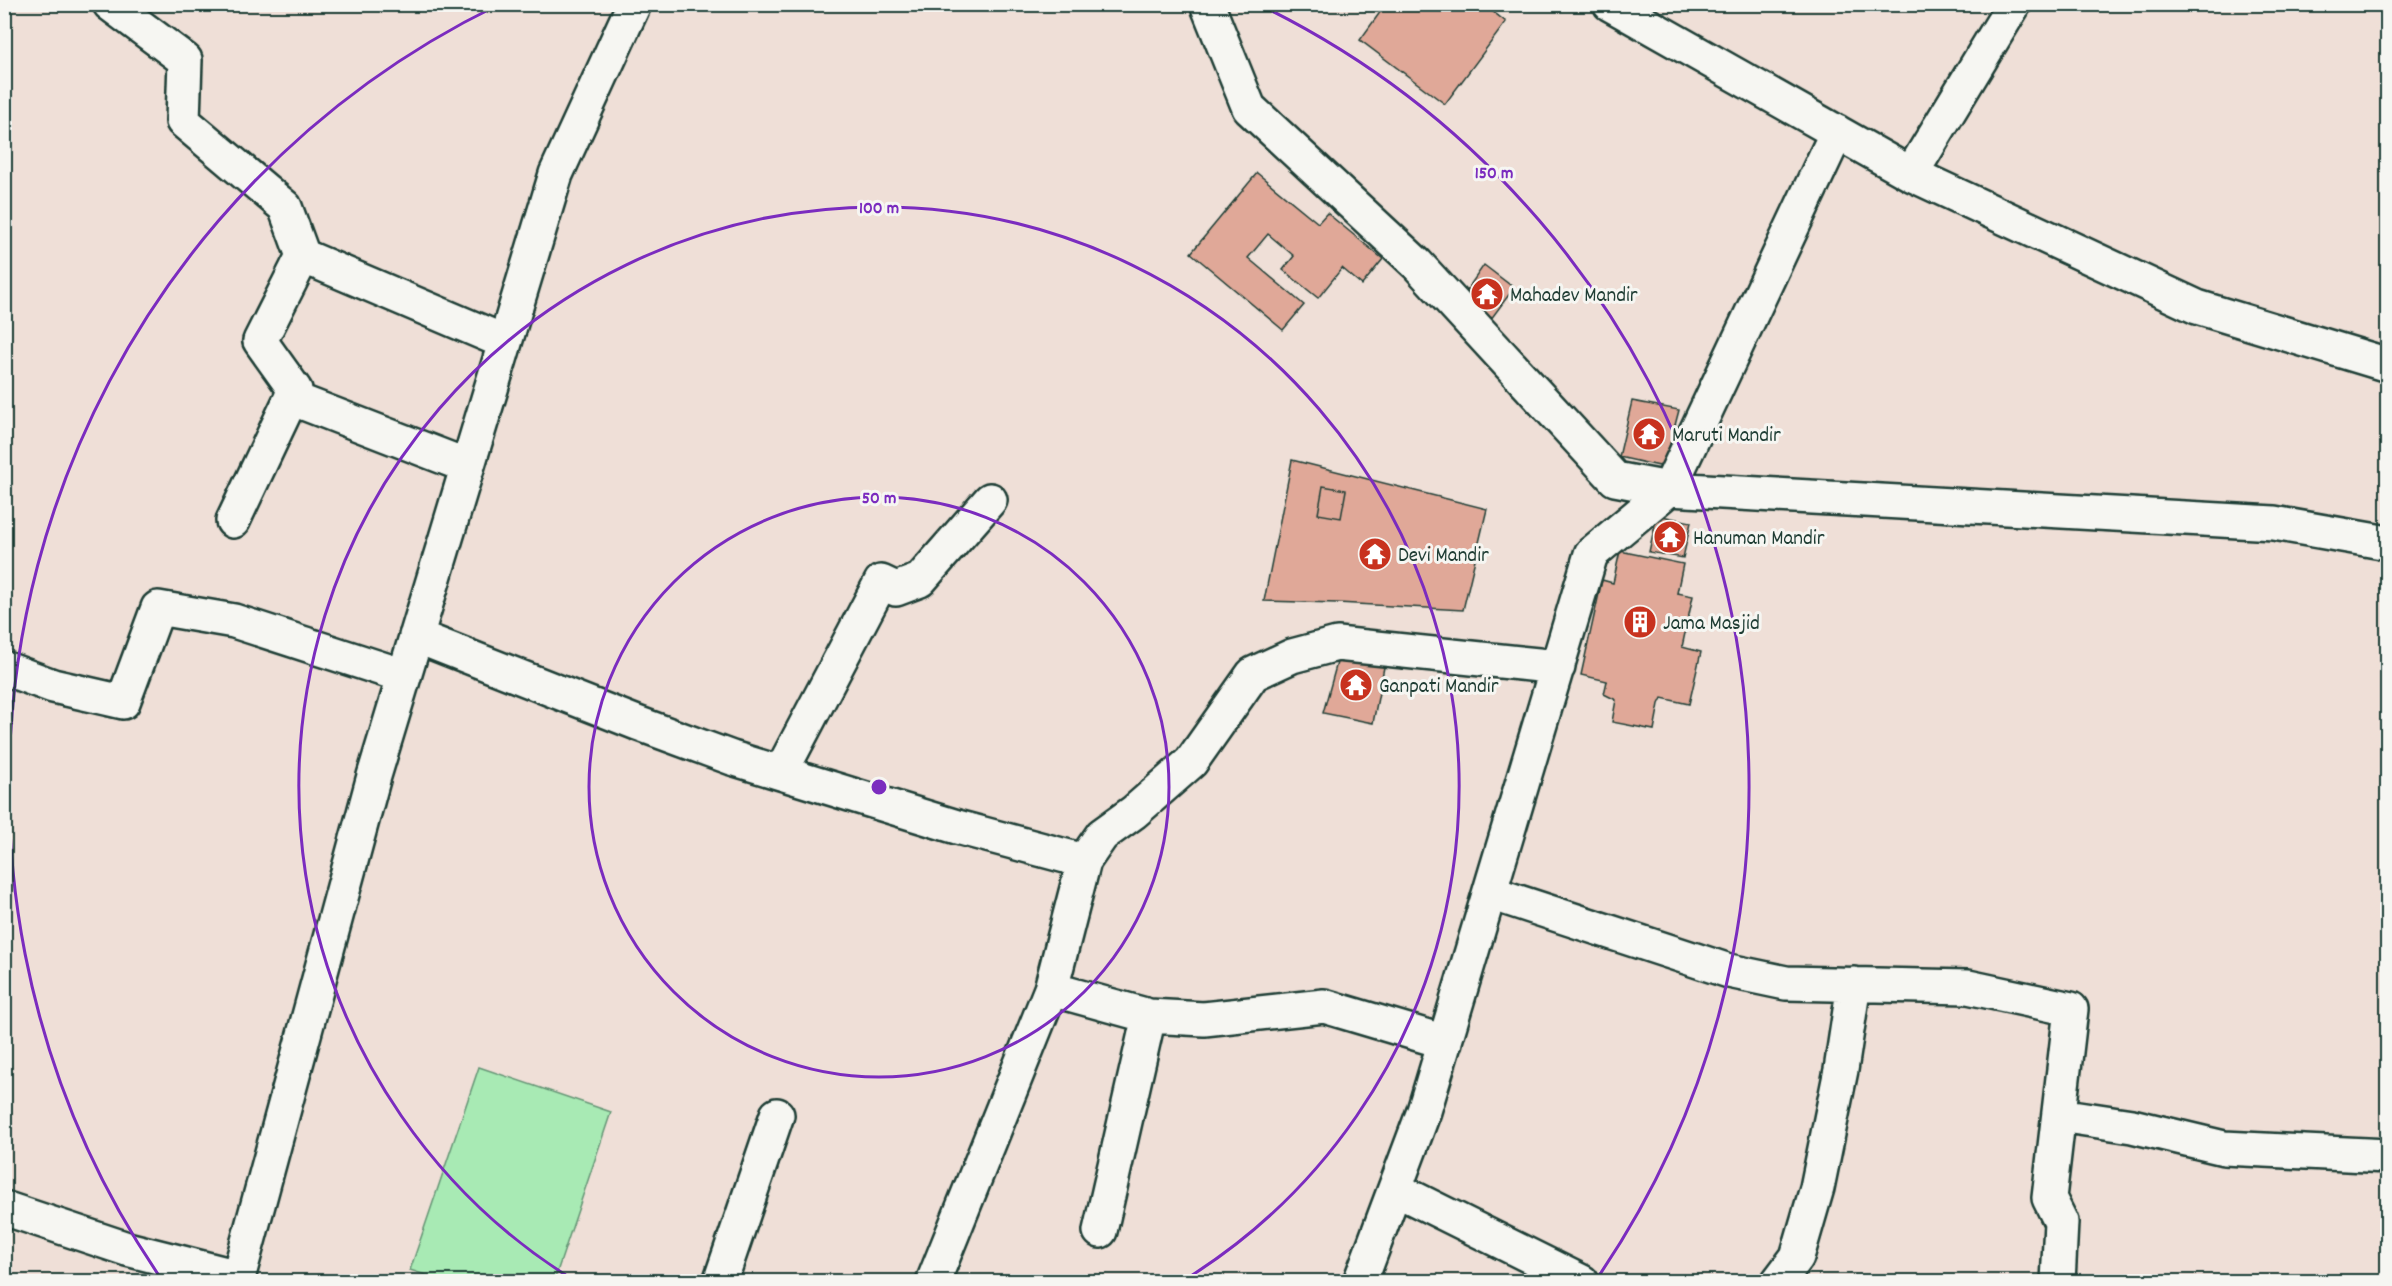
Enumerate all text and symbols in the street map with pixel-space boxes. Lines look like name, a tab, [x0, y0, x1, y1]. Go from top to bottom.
text: 150 m	[1475, 162, 1513, 187]
text: 100 m	[859, 197, 899, 222]
temple icon: Mahadev Mandir	[1469, 276, 1505, 312]
place label: Mahadev Mandir	[1510, 282, 1638, 312]
temple icon: Maruti Mandir	[1631, 416, 1667, 452]
place label: Maruti Mandir	[1672, 422, 1781, 452]
text: 50 m	[862, 487, 896, 512]
temple icon: Hanuman Mandir	[1652, 519, 1688, 555]
place label: Hanuman Mandir	[1693, 525, 1825, 555]
temple icon: Devi Mandir	[1357, 536, 1393, 572]
place label: Devi Mandir	[1398, 542, 1489, 572]
building icon: Jama Masjid	[1622, 604, 1658, 640]
place label: Jama Masjid	[1663, 610, 1760, 640]
temple icon: Ganpati Mandir	[1338, 667, 1374, 703]
place label: Ganpati Mandir	[1379, 673, 1499, 703]
centre of rings	[869, 777, 889, 797]

